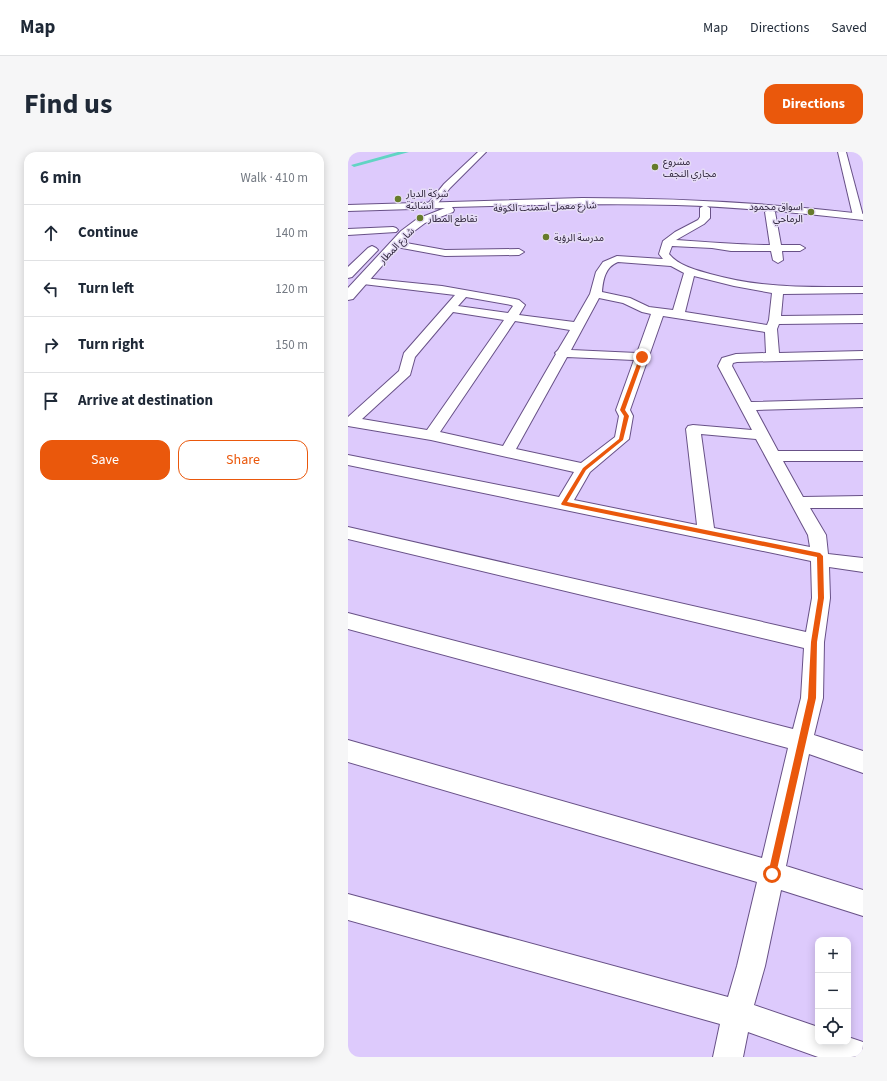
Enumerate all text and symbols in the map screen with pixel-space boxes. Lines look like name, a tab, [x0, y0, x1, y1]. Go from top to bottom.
text: Map	[20, 14, 55, 41]
text: Map	[703, 18, 728, 38]
text: Directions	[750, 18, 809, 38]
text: Saved	[831, 18, 867, 38]
text: Find us	[24, 84, 112, 124]
button: Directions	[764, 84, 863, 124]
place label: مشروع مجاري النجف	[663, 155, 717, 181]
marker: مشروع مجاري النجف	[650, 162, 660, 172]
text: 6 min	[40, 166, 81, 190]
text: Walk · 410 m	[240, 169, 308, 187]
place label: شركة الديار أنشائية	[405, 187, 448, 213]
marker: شركة الديار أنشائية	[393, 194, 403, 204]
street label: شارع معمل اسمنت الكوفة	[493, 198, 597, 216]
place label: اسواق محمود الرماحي	[749, 200, 803, 226]
marker: اسواق محمود الرماحي	[806, 207, 816, 217]
place label: تقاطع المطار	[427, 212, 477, 226]
marker: تقاطع المطار	[415, 213, 425, 223]
icon: ahead	[40, 222, 62, 244]
text: Continue	[78, 222, 138, 243]
text: 140 m	[275, 224, 308, 242]
street label: شارع المطار	[375, 224, 418, 268]
place label: مدرسة الرؤية	[554, 231, 604, 245]
marker: مدرسة الرؤية	[541, 232, 551, 242]
icon: left	[40, 278, 62, 300]
text: Turn left	[78, 278, 134, 299]
text: 120 m	[275, 280, 308, 298]
icon: right	[40, 334, 62, 356]
text: Turn right	[78, 334, 144, 355]
text: 150 m	[275, 336, 308, 354]
route end	[633, 348, 651, 366]
icon: arrive	[40, 390, 62, 412]
text: Arrive at destination	[78, 390, 213, 411]
button: Save	[40, 440, 170, 480]
button: Share	[178, 440, 308, 480]
route start	[763, 865, 781, 883]
map controls	[815, 937, 851, 1045]
button: +	[815, 937, 851, 973]
button: −	[815, 973, 851, 1009]
button: locate	[815, 1009, 851, 1045]

